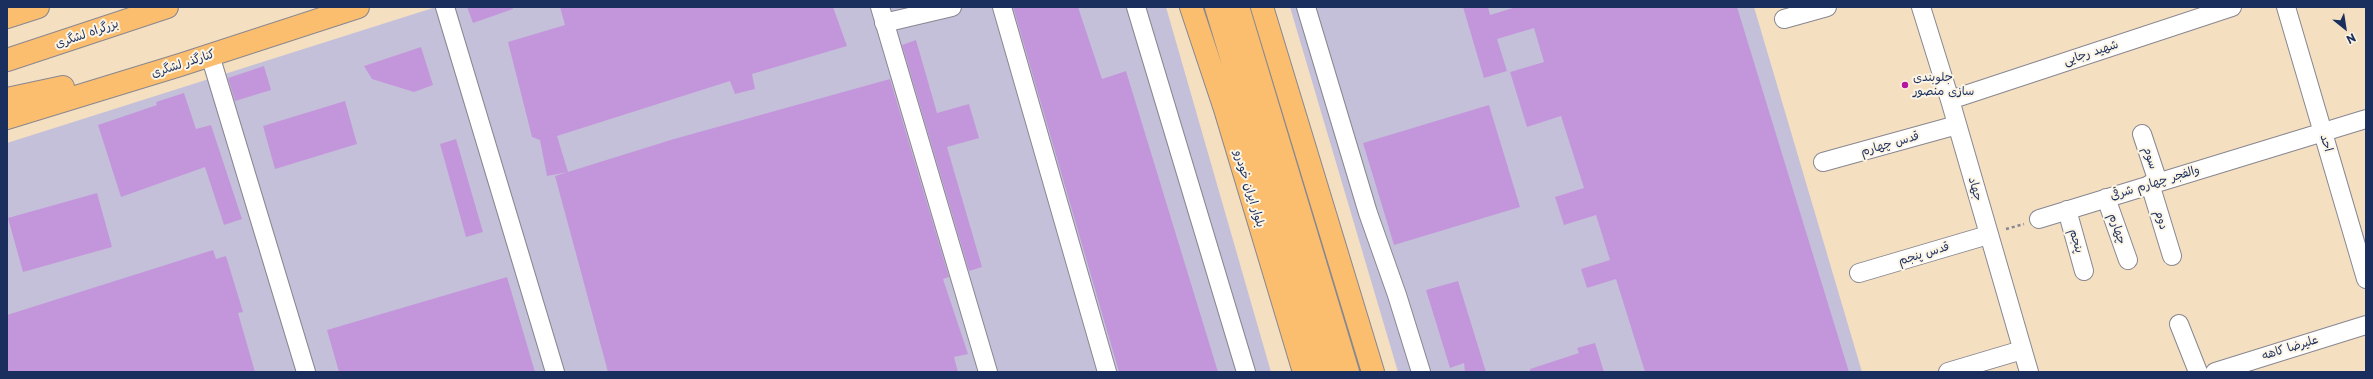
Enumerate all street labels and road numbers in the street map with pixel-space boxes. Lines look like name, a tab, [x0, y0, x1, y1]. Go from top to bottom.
street label: بزرگراه لشگری	[53, 16, 121, 52]
street label: شهید رجایی	[2062, 37, 2120, 69]
street label: کنارگذر لشگری	[149, 47, 217, 81]
street label: قدس چهارم	[1859, 129, 1921, 159]
street label: احد	[2317, 133, 2335, 153]
street label: سوم	[2139, 145, 2161, 171]
street label: بلوار ایران خودرو	[1230, 149, 1268, 229]
street label: والفجر چهارم شرقی	[2109, 163, 2201, 203]
street label: جهاد	[1965, 175, 1985, 203]
street label: دوم	[2151, 209, 2171, 231]
street label: چهارم	[2105, 212, 2129, 246]
street label: پنجم	[2066, 227, 2086, 255]
street label: قدس پنجم	[1897, 239, 1951, 269]
street label: علیرضا کاهه	[2260, 333, 2320, 363]

